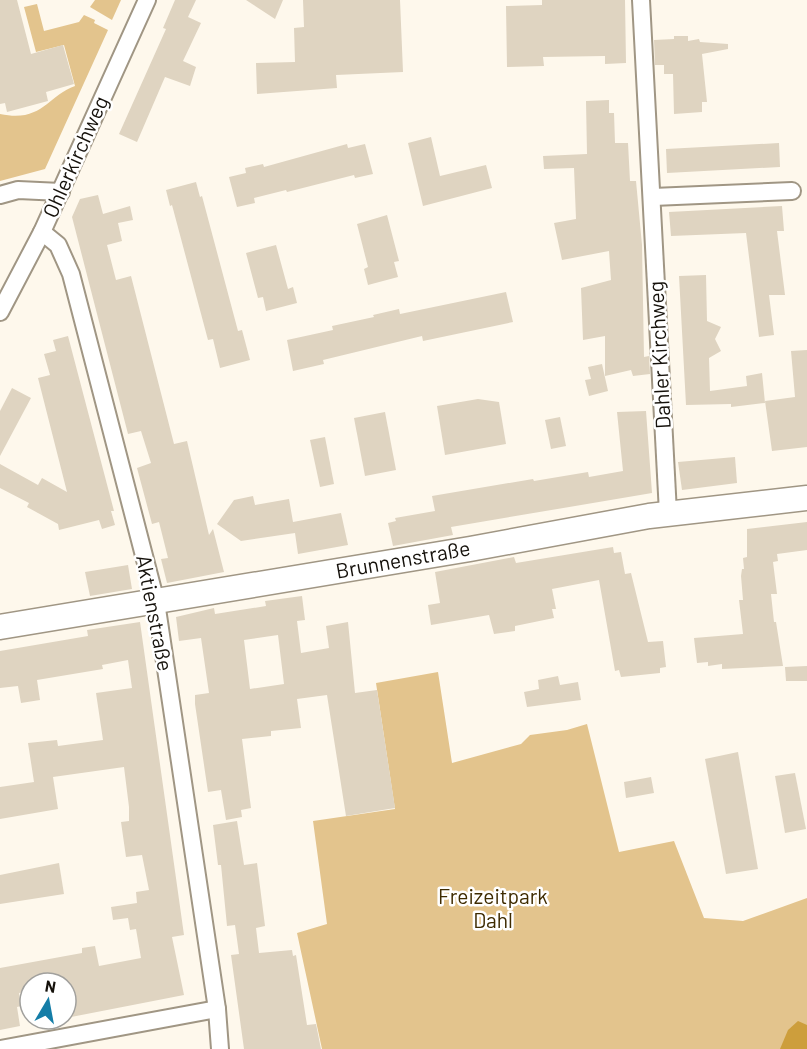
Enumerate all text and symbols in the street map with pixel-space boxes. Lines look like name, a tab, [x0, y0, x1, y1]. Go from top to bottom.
street label: Ohlerkirchweg	[37, 92, 113, 221]
street label: Dahler Kirchweg	[642, 281, 675, 430]
street label: Brunnenstraße	[334, 534, 472, 583]
street label: Aktienstraße	[132, 553, 179, 673]
park label: Freizeitpark Dahl	[438, 883, 548, 932]
north arrow	[18, 971, 78, 1031]
text: N	[44, 975, 58, 996]

